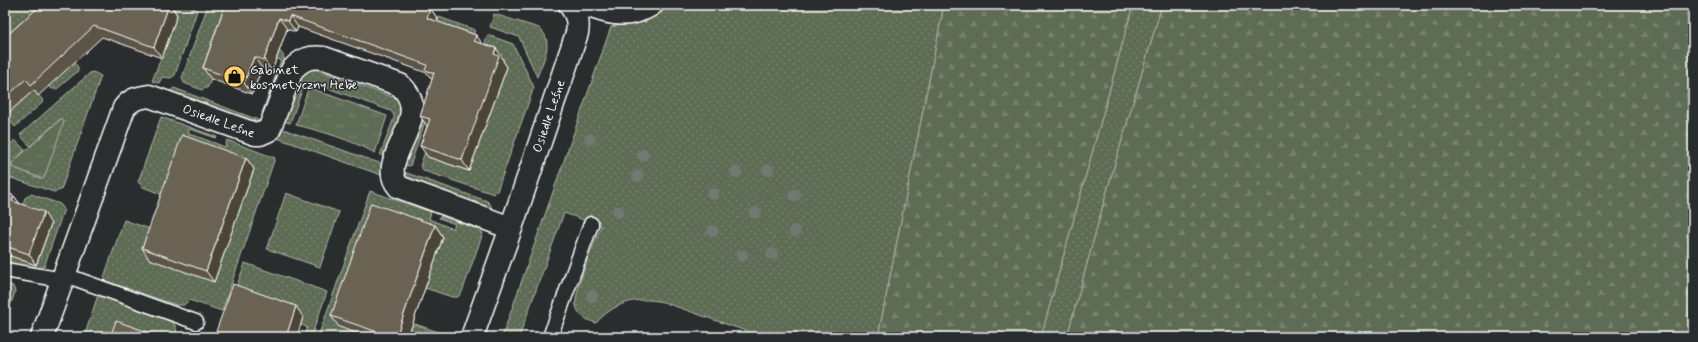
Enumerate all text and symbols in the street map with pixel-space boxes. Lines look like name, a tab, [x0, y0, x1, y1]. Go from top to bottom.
place label: Gabinet kosmetyczny Hebe	[250, 62, 357, 94]
shop icon: Gabinet kosmetyczny Hebe	[222, 64, 248, 90]
street label: Osiedle Leśne	[529, 77, 569, 155]
street label: Osiedle Leśne	[180, 100, 257, 142]

